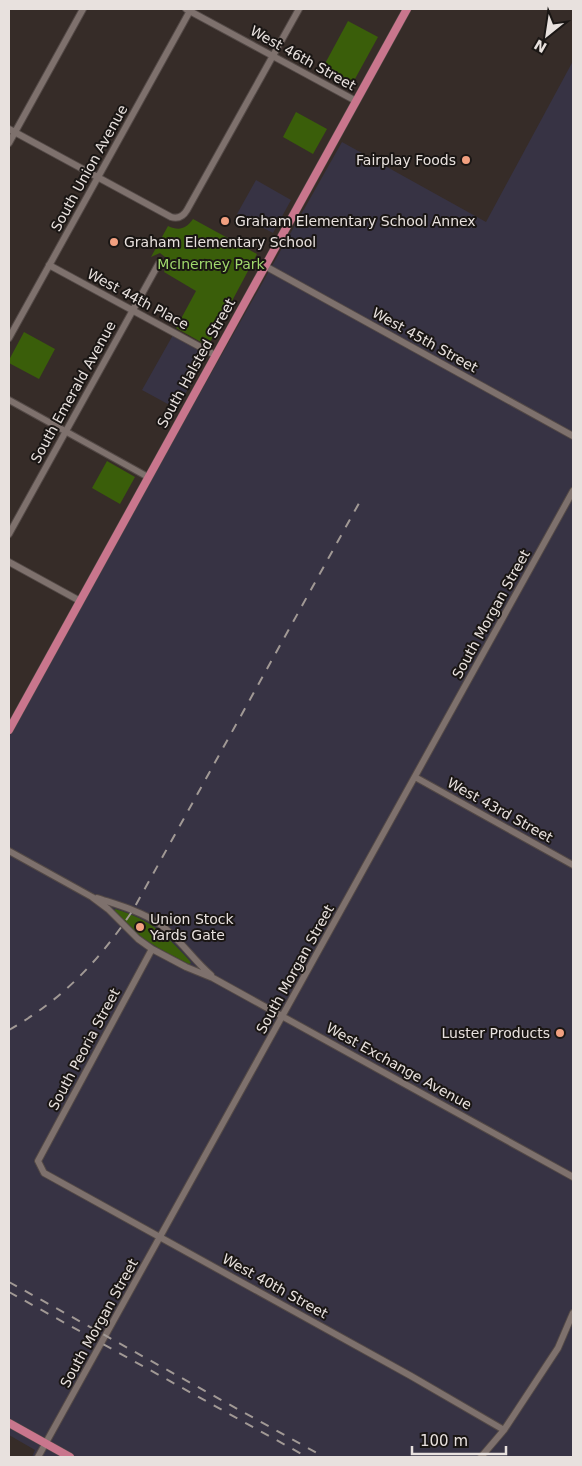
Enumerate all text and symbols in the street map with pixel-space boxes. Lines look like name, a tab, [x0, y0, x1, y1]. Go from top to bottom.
north arrow	[522, 10, 572, 60]
street label: West 46th Street	[247, 22, 359, 94]
text: N	[531, 36, 550, 56]
street label: South Union Avenue	[48, 102, 130, 234]
place label: Fairplay Foods	[356, 152, 456, 168]
marker: Fairplay Foods	[460, 154, 472, 166]
place label: Graham Elementary School Annex	[235, 213, 476, 229]
marker: Graham Elementary School Annex	[219, 215, 231, 227]
place label: Graham Elementary School	[124, 234, 316, 250]
marker: Graham Elementary School	[108, 236, 120, 248]
park label: McInerney Park	[157, 256, 266, 272]
street label: West 44th Place	[84, 265, 192, 333]
street label: South Halsted Street	[154, 295, 238, 430]
street label: West 45th Street	[369, 304, 481, 376]
street label: South Emerald Avenue	[27, 318, 119, 466]
street label: South Morgan Street	[449, 546, 533, 681]
street label: West 43rd Street	[444, 774, 556, 846]
street label: South Morgan Street	[253, 901, 337, 1036]
place label: Union Stock Yards Gate	[149, 911, 235, 943]
marker: Union Stock Yards Gate	[134, 921, 146, 933]
street label: South Peoria Street	[45, 985, 123, 1113]
street label: West Exchange Avenue	[324, 1019, 474, 1113]
place label: Luster Products	[442, 1025, 550, 1041]
marker: Luster Products	[554, 1027, 566, 1039]
street label: West 40th Street	[219, 1250, 331, 1322]
street label: South Morgan Street	[57, 1255, 141, 1390]
scale bar	[412, 1424, 506, 1456]
text: 100 m	[420, 1432, 468, 1450]

